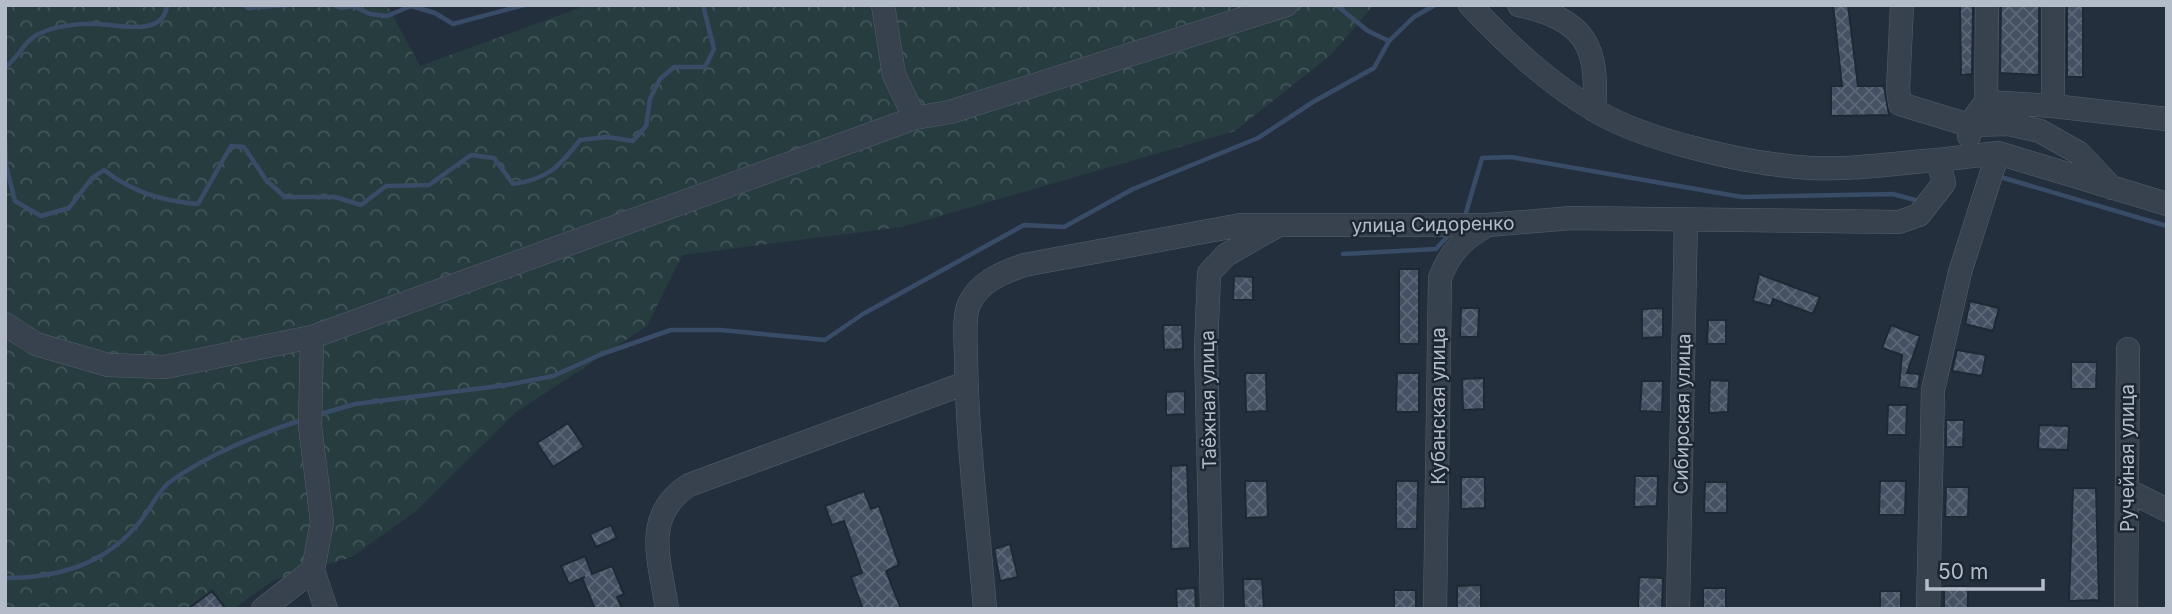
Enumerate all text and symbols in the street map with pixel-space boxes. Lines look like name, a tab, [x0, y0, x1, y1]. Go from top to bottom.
street label: улица Сидоренко	[1351, 212, 1515, 237]
street label: Кубанская улица	[1427, 327, 1450, 485]
street label: Таёжная улица	[1196, 330, 1221, 470]
street label: Сибирская улица	[1670, 333, 1695, 495]
street label: Ручейная улица	[2116, 384, 2139, 532]
scale bar	[1927, 548, 2042, 592]
text: 50 m	[1938, 559, 1988, 584]

